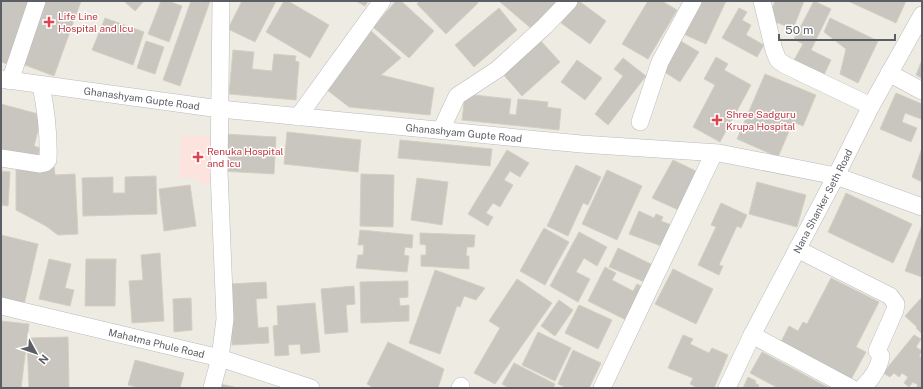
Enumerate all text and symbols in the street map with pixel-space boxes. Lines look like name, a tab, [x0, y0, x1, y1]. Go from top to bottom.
place label: Life Line Hospital and Icu	[58, 10, 133, 34]
marker: Life Line Hospital and Icu	[43, 16, 55, 28]
scale bar	[779, 16, 895, 42]
text: 50 m	[785, 23, 813, 37]
street label: Ghanashyam Gupte Road	[83, 84, 200, 112]
place label: Shree Sadguru Krupa Hospital	[726, 108, 796, 132]
marker: Shree Sadguru Krupa Hospital	[711, 114, 723, 126]
street label: Ghanashyam Gupte Road	[405, 121, 523, 144]
place label: Renuka Hospital and Icu	[207, 145, 283, 169]
street label: Nana Shanker Seth Road	[790, 147, 855, 255]
marker: Renuka Hospital and Icu	[192, 151, 204, 163]
street label: Mahatma Phule Road	[107, 326, 206, 360]
north arrow	[16, 333, 56, 373]
text: N	[36, 352, 51, 367]

